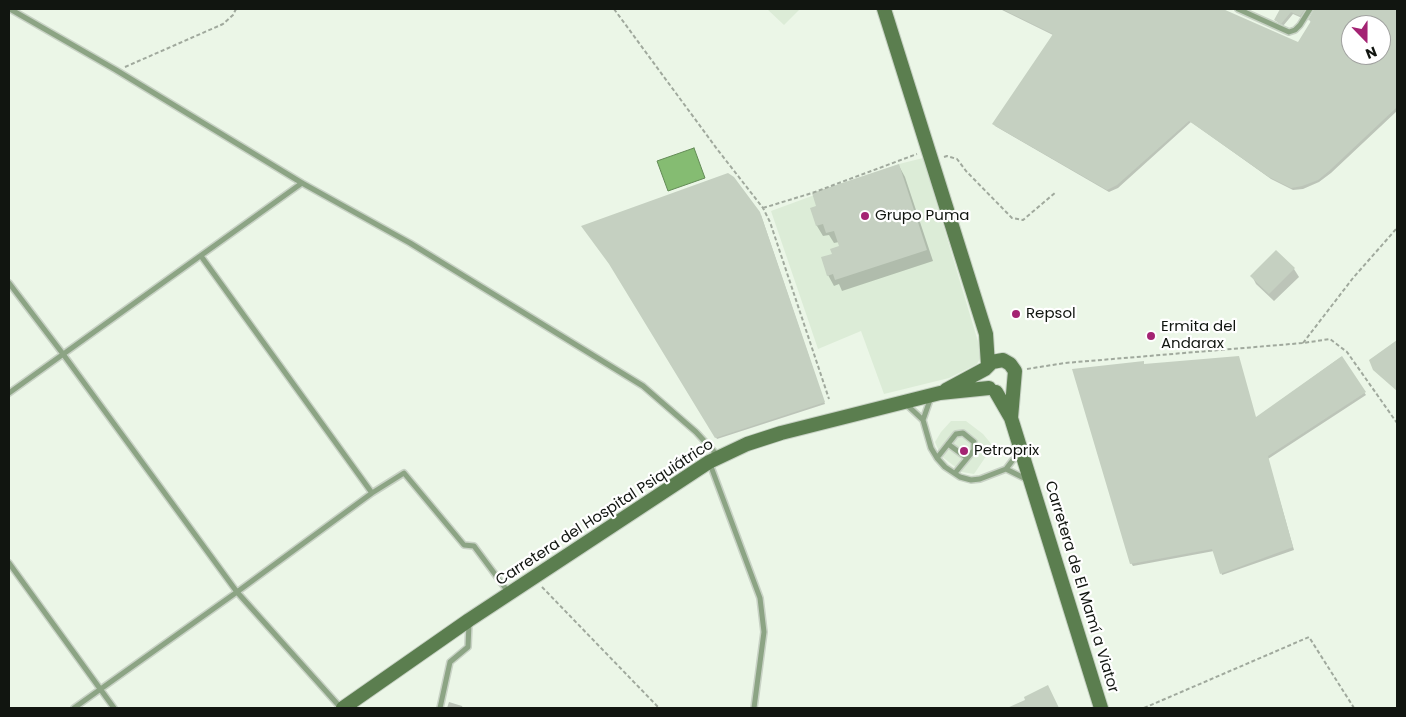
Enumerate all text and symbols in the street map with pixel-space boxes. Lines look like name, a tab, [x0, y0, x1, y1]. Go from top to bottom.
north arrow	[1341, 15, 1391, 65]
text: N	[1363, 42, 1380, 64]
place label: Grupo Puma	[875, 207, 969, 225]
marker: Grupo Puma	[859, 210, 871, 222]
place label: Repsol	[1026, 305, 1076, 323]
marker: Repsol	[1010, 308, 1022, 320]
place label: Ermita del Andarax	[1161, 318, 1236, 353]
marker: Ermita del Andarax	[1145, 330, 1157, 342]
street label: Carretera del Hospital Psiquiátrico	[493, 436, 717, 590]
place label: Petroprix	[974, 442, 1039, 460]
marker: Petroprix	[958, 445, 970, 457]
street label: Carretera de El Mamí a Viator	[1040, 479, 1122, 695]

